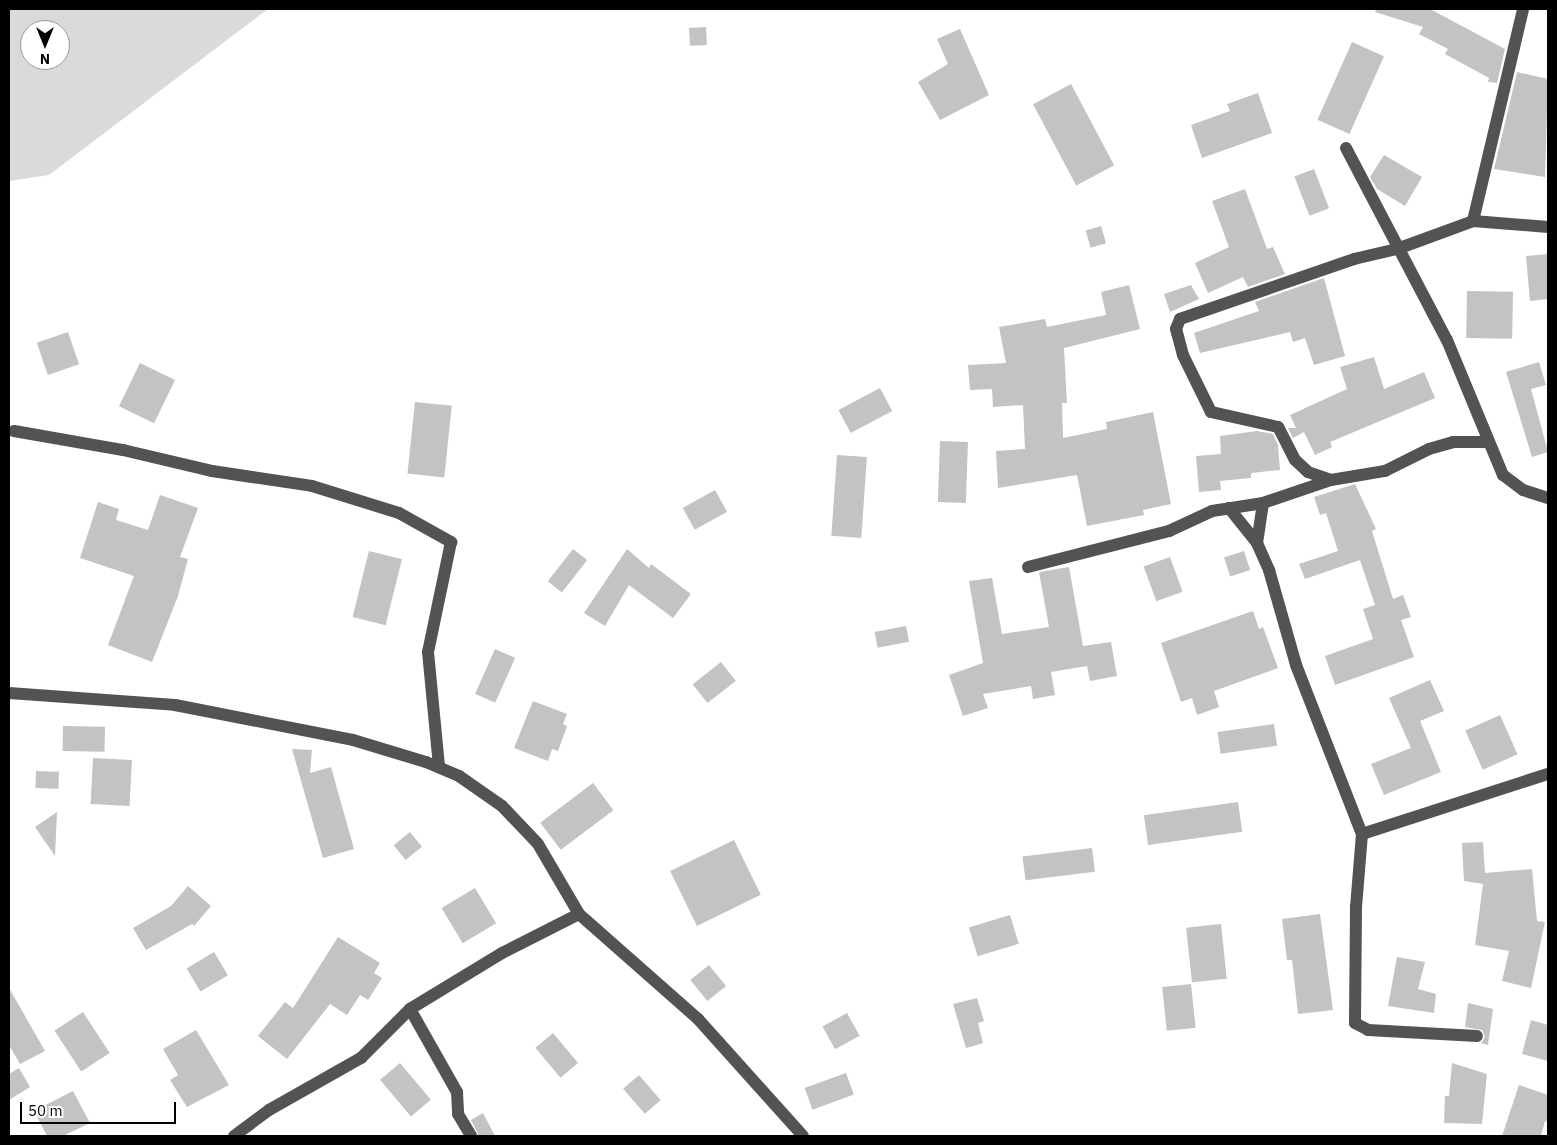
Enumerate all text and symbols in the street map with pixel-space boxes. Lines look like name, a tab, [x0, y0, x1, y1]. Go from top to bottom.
north arrow	[20, 20, 70, 70]
text: N	[40, 50, 50, 68]
scale bar	[22, 1092, 179, 1124]
text: 50 m	[28, 1101, 63, 1120]

